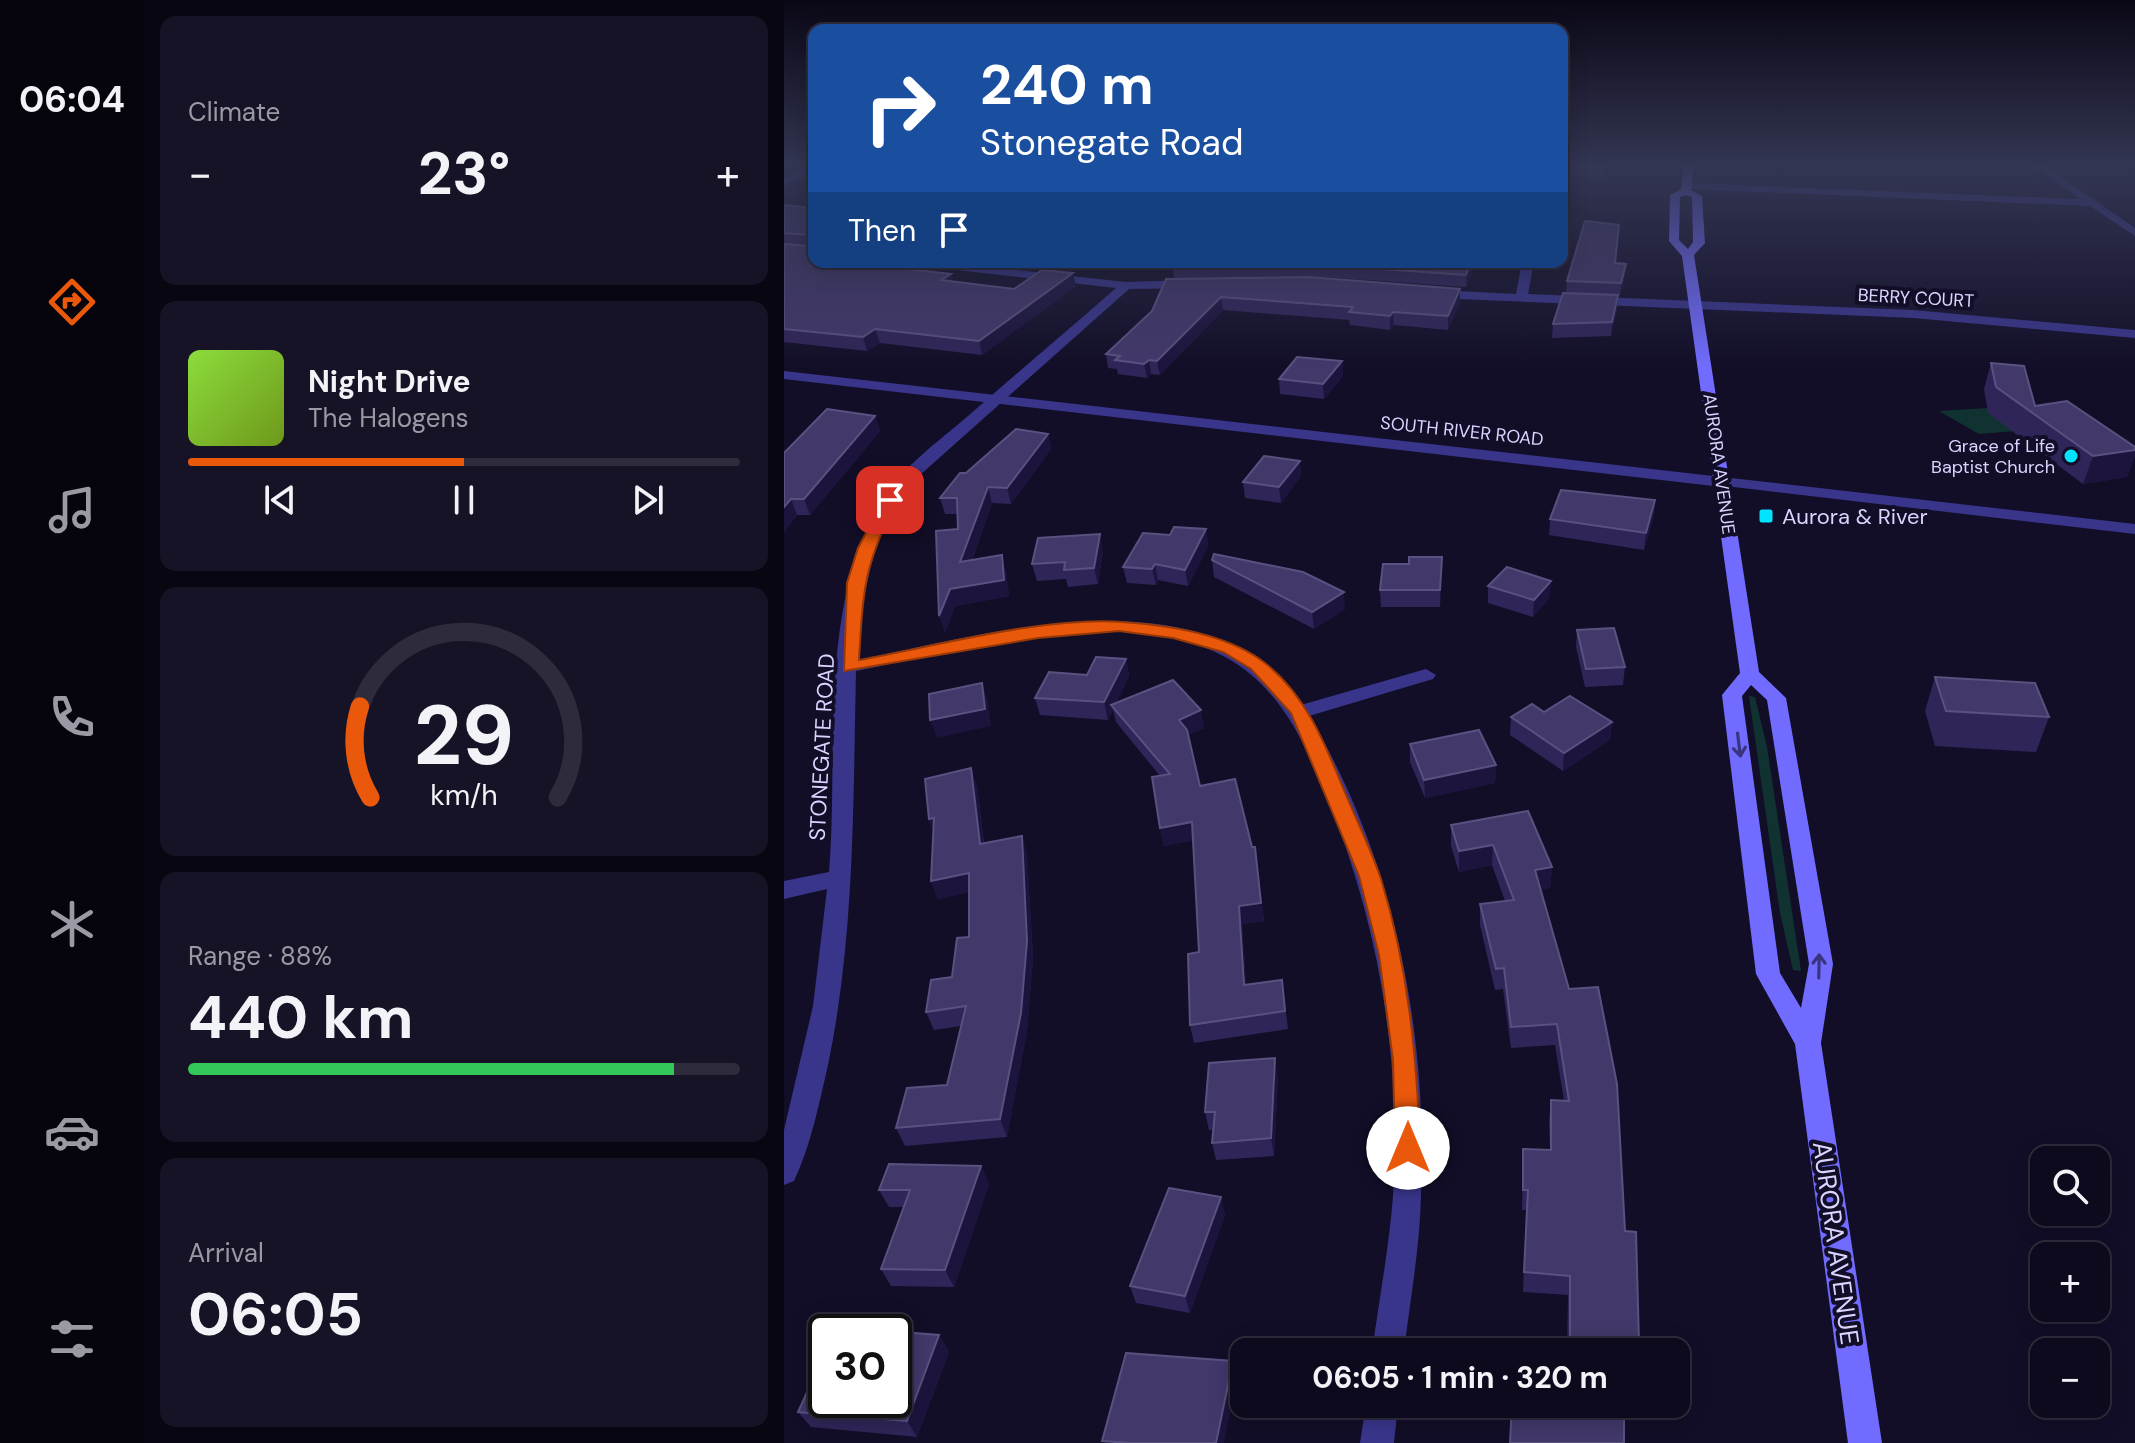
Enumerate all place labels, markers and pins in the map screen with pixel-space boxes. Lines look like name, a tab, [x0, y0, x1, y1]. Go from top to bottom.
place label: Grace of Life Baptist Church	[1931, 434, 2055, 479]
marker: Grace of Life Baptist Church	[2062, 447, 2080, 465]
pin	[856, 466, 924, 534]
place label: Aurora & River	[1782, 502, 1928, 531]
marker: Aurora & River	[1757, 507, 1775, 525]

